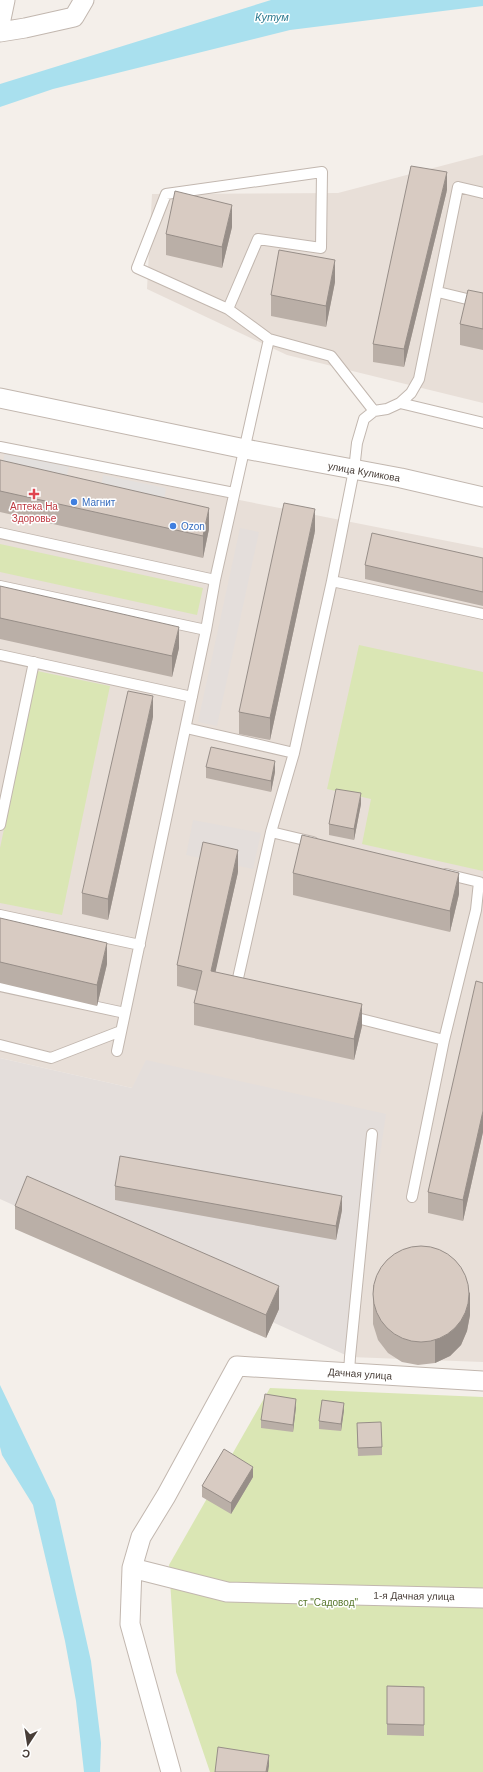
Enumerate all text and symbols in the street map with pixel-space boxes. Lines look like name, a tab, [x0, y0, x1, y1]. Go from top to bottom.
water label: Кутум	[255, 11, 289, 23]
street label: улица Куликова	[327, 460, 401, 484]
marker: Аптека На Здоровье	[29, 489, 39, 499]
marker: Магнит	[69, 497, 79, 507]
place label: Магнит	[82, 497, 116, 508]
place label: Аптека На Здоровье	[10, 501, 58, 524]
marker: Ozon	[168, 521, 178, 531]
place label: Ozon	[181, 521, 205, 532]
street label: Дачная улица	[328, 1366, 393, 1382]
street label: 1-я Дачная улица	[373, 1590, 455, 1602]
park label: ст "Садовод"	[298, 1597, 359, 1608]
north arrow	[8, 1724, 48, 1764]
text: С	[21, 1747, 31, 1760]

